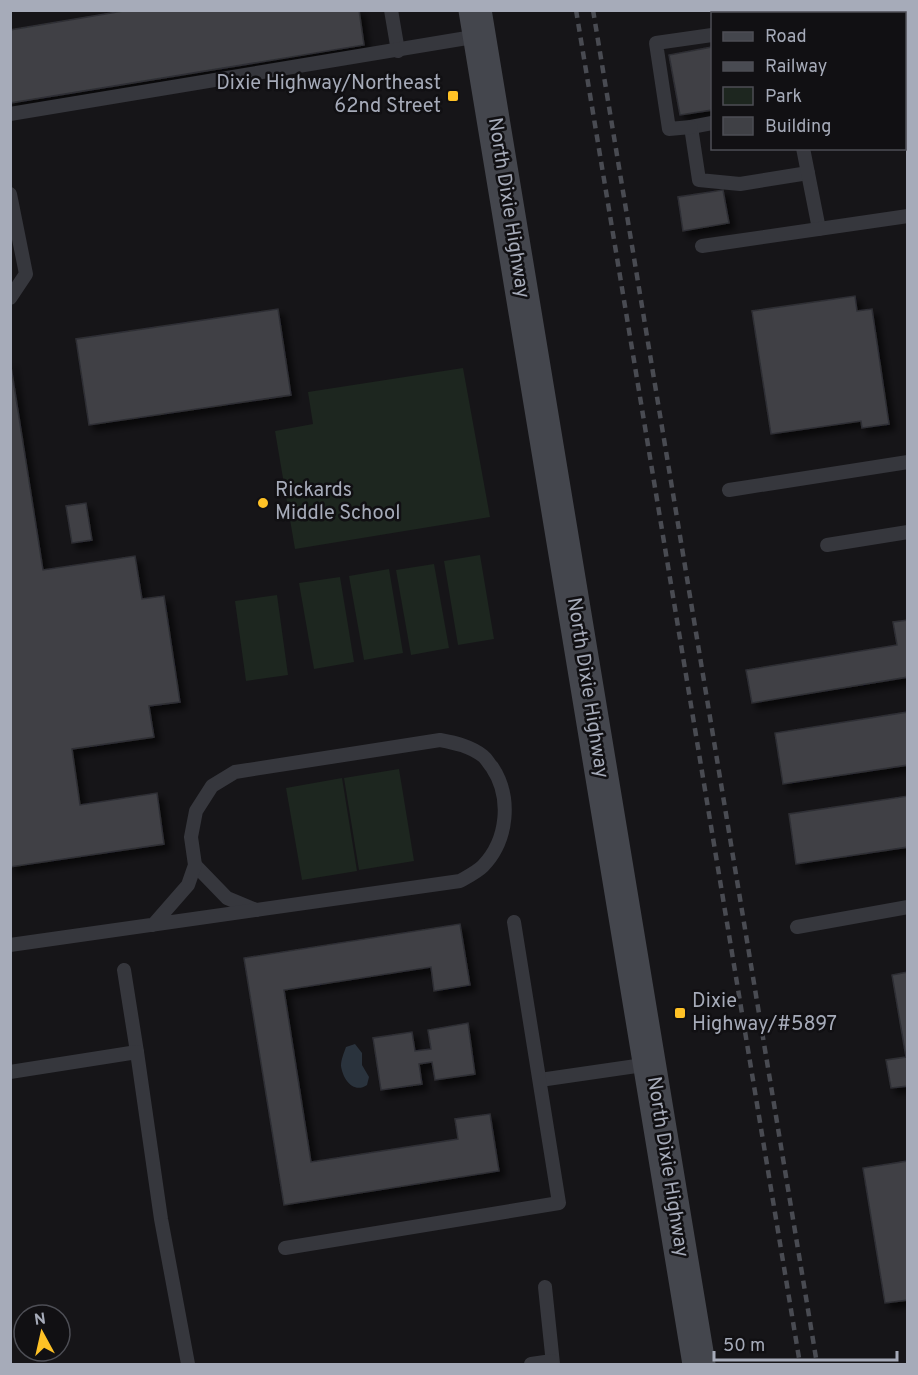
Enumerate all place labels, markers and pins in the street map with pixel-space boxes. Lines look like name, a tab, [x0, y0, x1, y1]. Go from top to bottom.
place label: Dixie Highway/Northeast 62nd Street	[216, 71, 441, 120]
marker: Dixie Highway/Northeast 62nd Street	[446, 89, 460, 103]
place label: Rickards Middle School	[275, 478, 400, 527]
marker: Rickards Middle School	[256, 496, 270, 510]
place label: Dixie Highway/#5897	[692, 989, 837, 1038]
marker: Dixie Highway/#5897	[673, 1006, 687, 1020]

